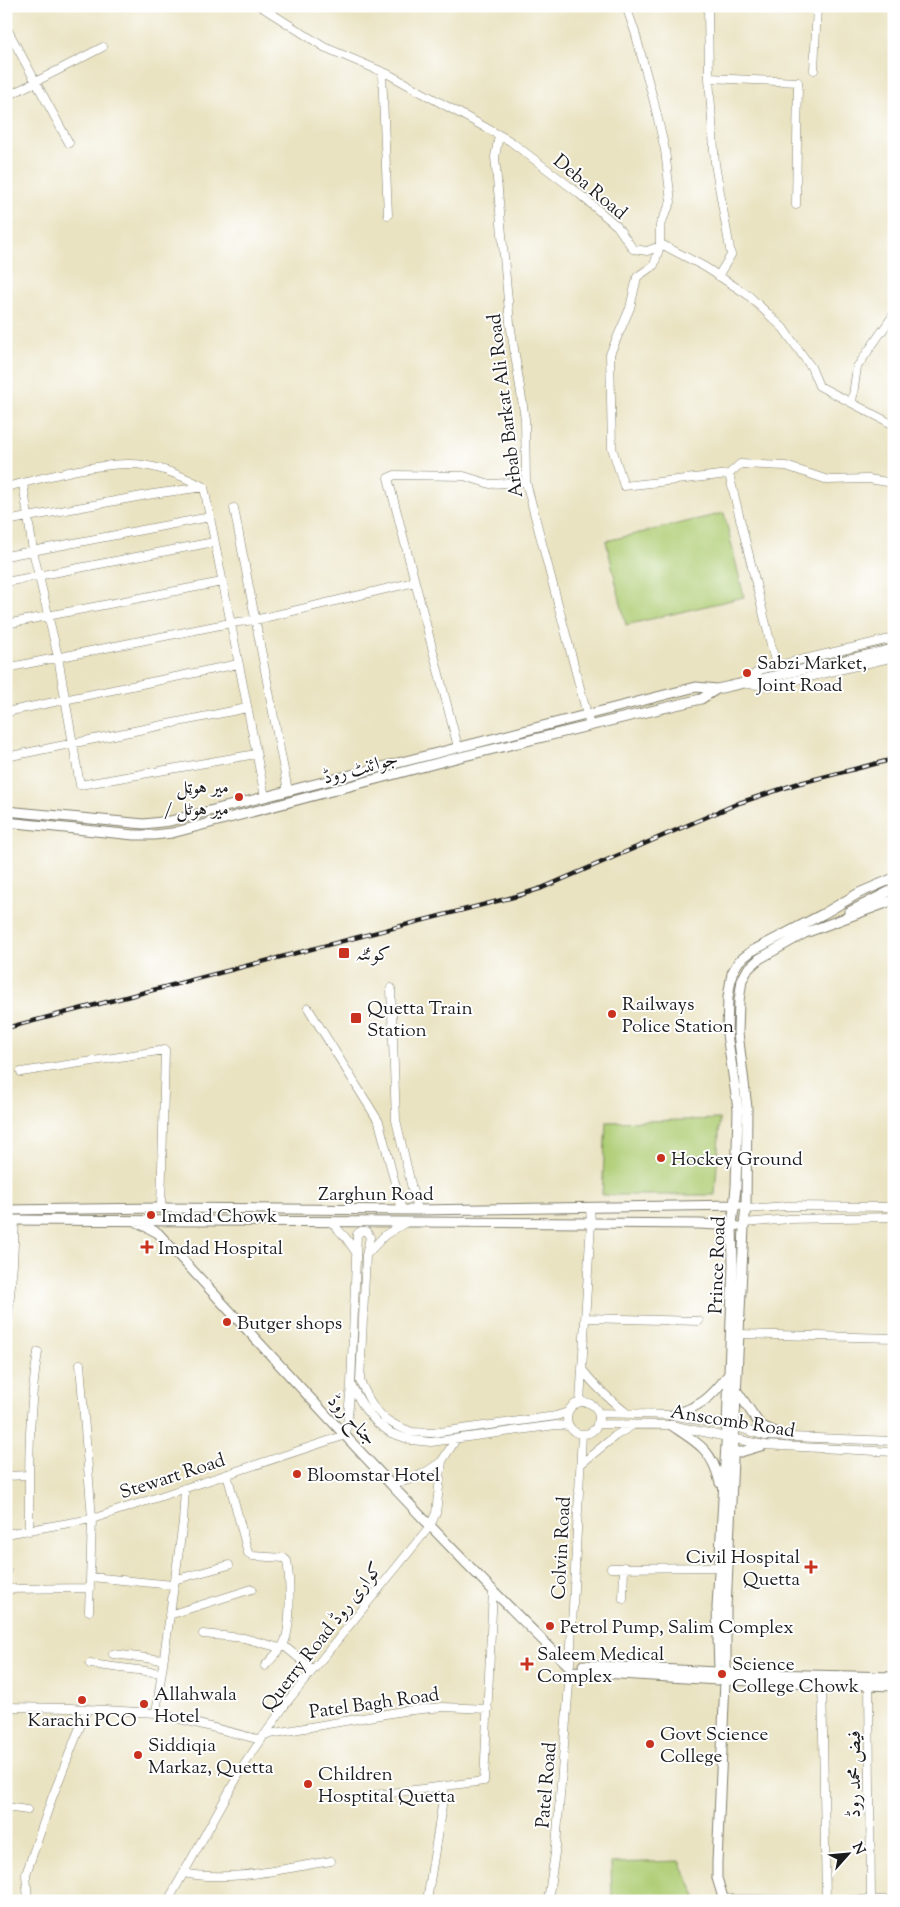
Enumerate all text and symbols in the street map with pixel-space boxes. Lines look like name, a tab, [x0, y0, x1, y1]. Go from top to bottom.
street label: Deba Road	[546, 149, 633, 227]
street label: Arbab Barkat Ali Road	[482, 312, 531, 499]
place label: Sabzi Market, Joint Road	[756, 651, 867, 700]
marker: Sabzi Market, Joint Road	[741, 667, 753, 679]
street label: جوائنٹ روڈ	[320, 746, 401, 792]
place label: میر هوټل / میر ہوٹل	[164, 775, 229, 824]
marker: میر هوټل / میر ہوٹل	[233, 791, 245, 803]
place label: کوئٹہ	[355, 942, 391, 969]
marker: کوئٹہ	[337, 946, 351, 960]
place label: Railways Police Station	[622, 992, 734, 1041]
place label: Quetta Train Station	[367, 996, 473, 1045]
marker: Railways Police Station	[606, 1008, 618, 1020]
marker: Quetta Train Station	[349, 1011, 363, 1025]
place label: Hockey Ground	[671, 1147, 803, 1174]
marker: Hockey Ground	[655, 1152, 667, 1164]
street label: Zarghun Road	[318, 1182, 434, 1209]
place label: Imdad Chowk	[161, 1204, 278, 1231]
marker: Imdad Chowk	[145, 1209, 157, 1221]
street label: Prince Road	[703, 1215, 734, 1315]
place label: Imdad Hospital	[158, 1236, 283, 1263]
marker: Imdad Hospital	[140, 1240, 154, 1254]
place label: Butger shops	[237, 1311, 342, 1338]
marker: Butger shops	[221, 1316, 233, 1328]
street label: جناح روڈ	[319, 1389, 382, 1454]
street label: Anscomb Road	[668, 1399, 797, 1446]
street label: Stewart Road	[117, 1448, 229, 1507]
place label: Bloomstar Hotel	[307, 1463, 440, 1490]
marker: Bloomstar Hotel	[291, 1468, 303, 1480]
street label: Colvin Road	[546, 1495, 579, 1601]
place label: Civil Hospital Quetta	[686, 1545, 800, 1594]
street label: Querry Road کواری روڈ	[256, 1557, 390, 1718]
marker: Civil Hospital Quetta	[804, 1560, 818, 1574]
place label: Petrol Pump, Salim Complex	[560, 1615, 794, 1642]
marker: Petrol Pump, Salim Complex	[544, 1620, 556, 1632]
place label: Saleem Medical Complex	[537, 1642, 664, 1691]
place label: Science College Chowk	[732, 1652, 860, 1701]
marker: Saleem Medical Complex	[521, 1658, 533, 1670]
marker: Science College Chowk	[716, 1668, 728, 1680]
place label: Allahwala Hotel	[154, 1682, 237, 1731]
street label: Patel Bagh Road	[307, 1682, 441, 1727]
marker: Karachi PCO	[76, 1694, 88, 1706]
marker: Allahwala Hotel	[138, 1698, 150, 1710]
place label: Karachi PCO	[27, 1708, 137, 1735]
place label: Govt Science College	[660, 1722, 769, 1771]
street label: فیض محمد روڈ	[842, 1730, 869, 1818]
place label: Siddiqia Markaz, Quetta	[148, 1733, 274, 1782]
marker: Govt Science College	[644, 1738, 656, 1750]
street label: Patel Road	[530, 1741, 565, 1829]
marker: Siddiqia Markaz, Quetta	[132, 1749, 144, 1761]
place label: Children Hosptital Quetta	[318, 1762, 455, 1811]
marker: Children Hosptital Quetta	[302, 1778, 314, 1790]
north arrow	[822, 1830, 872, 1880]
text: N	[846, 1839, 869, 1859]

